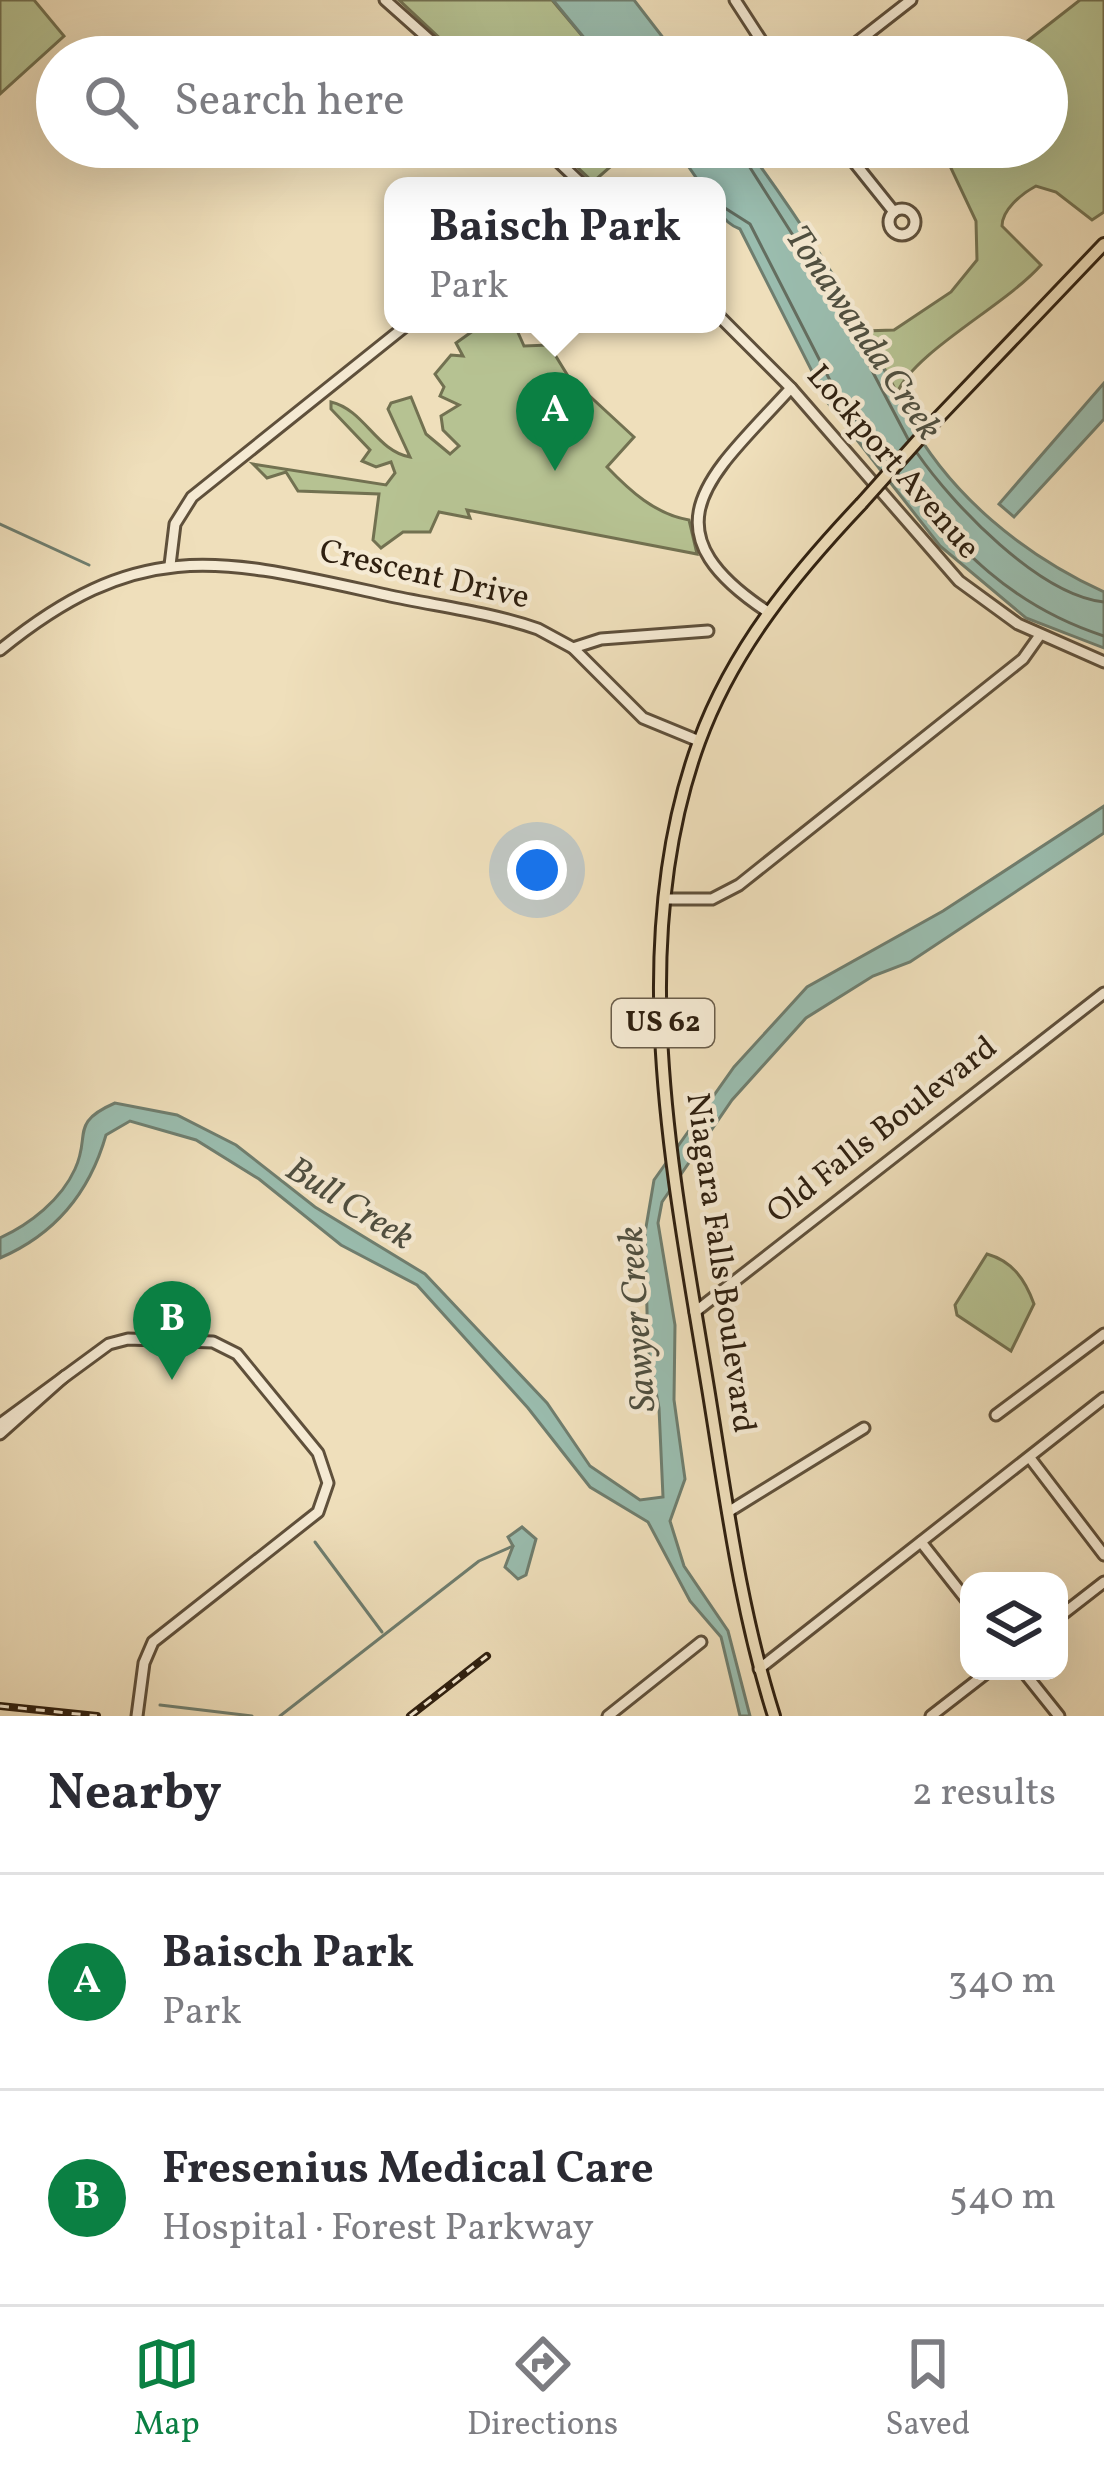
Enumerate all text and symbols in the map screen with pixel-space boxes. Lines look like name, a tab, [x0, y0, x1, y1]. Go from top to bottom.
search box	[36, 36, 1068, 168]
icon: search	[78, 69, 144, 135]
text: Search here	[174, 71, 405, 134]
popup	[384, 177, 726, 333]
text: Baisch Park	[429, 197, 681, 260]
water label: Tonawanda Creek	[772, 217, 952, 451]
text: Park	[429, 260, 509, 314]
street label: Lockport Avenue	[794, 356, 990, 570]
pin: A	[516, 372, 594, 471]
street label: Crescent Drive	[315, 530, 533, 622]
your location	[507, 840, 567, 900]
road number: US 62	[612, 999, 714, 1047]
street label: Old Falls Boulevard	[758, 1026, 1008, 1236]
street label: Niagara Falls Boulevard	[672, 1090, 766, 1436]
water label: Bull Creek	[275, 1146, 423, 1264]
water label: Sawyer Creek	[608, 1225, 670, 1413]
pin: B	[133, 1281, 211, 1380]
map controls	[960, 1572, 1068, 1680]
button: layers	[960, 1572, 1068, 1680]
text: Nearby	[48, 1759, 222, 1830]
text: 2 results	[912, 1767, 1056, 1821]
text: Baisch Park	[162, 1923, 414, 1986]
text: A	[73, 1955, 101, 2009]
text: 340 m	[948, 1955, 1056, 2009]
text: Park	[162, 1986, 242, 2040]
text: Fresenius Medical Care	[162, 2139, 654, 2202]
text: B	[74, 2171, 100, 2225]
text: 540 m	[949, 2171, 1056, 2225]
text: Hospital · Forest Parkway	[162, 2202, 594, 2256]
tab: Map	[134, 2331, 200, 2449]
tab: Directions	[467, 2331, 618, 2449]
tab: Saved	[885, 2331, 970, 2449]

